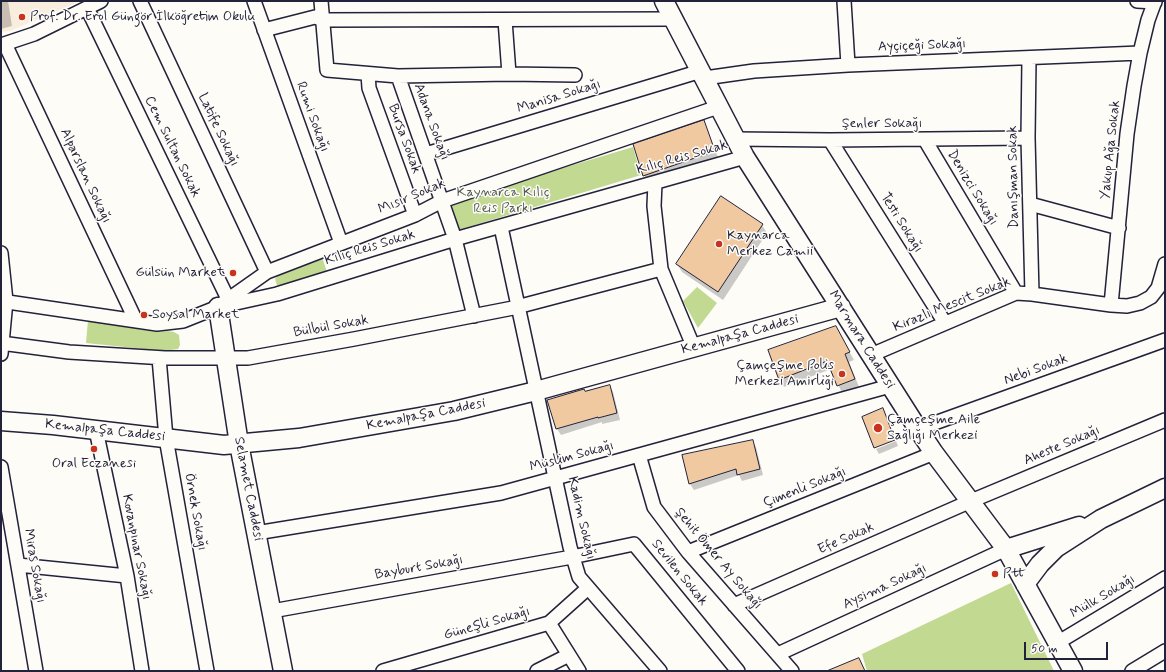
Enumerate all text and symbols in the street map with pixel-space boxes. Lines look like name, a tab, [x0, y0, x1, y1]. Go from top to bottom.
place label: Prof. Dr. Erol Güngör İlköğretim Okulu	[30, 9, 255, 25]
marker: Prof. Dr. Erol Güngör İlköğretim Okulu	[17, 12, 27, 22]
street label: Ayçiçeği Sokağı	[878, 36, 966, 56]
street label: Manisa Sokağı	[515, 76, 603, 118]
street label: Rumi Sokağı	[292, 80, 332, 154]
street label: Adana Sokağı	[409, 81, 453, 163]
street label: Latife Sokağı	[194, 91, 242, 169]
street label: Cem Sultan Sokak	[140, 94, 204, 200]
street label: Yakup Ağa Sokak	[1097, 99, 1125, 201]
street label: Bursa Sokak	[384, 102, 424, 176]
street label: Şenler Sokağı	[842, 116, 922, 132]
street label: Danışman Sokak	[1005, 125, 1023, 229]
street label: Alparslan Sokağı	[56, 126, 114, 226]
street label: Kılıç Reis Sokak	[635, 137, 729, 179]
street label: Denizci Sokağı	[943, 147, 1001, 229]
street label: Mısır Sokak	[376, 175, 448, 219]
park label: Kaynarca Kılıç Reis Parkı	[457, 185, 549, 218]
street label: Testi Sokağı	[876, 190, 926, 256]
street label: Kılıç Reis Sokak	[323, 226, 417, 270]
place label: Kaynarca Merkez Camii	[727, 228, 813, 260]
marker: Kaynarca Merkez Camii	[714, 239, 724, 249]
place label: Gülsün Market	[136, 265, 225, 281]
marker: Gülsün Market	[228, 268, 238, 278]
street label: Kirazlı Mescit Sokak	[891, 274, 1013, 336]
street label: Marmara Caddesi	[824, 288, 898, 392]
place label: Soysal Market	[152, 307, 239, 323]
marker: Soysal Market	[139, 310, 149, 320]
street label: Kemalpaşa Caddesi	[680, 311, 800, 359]
street label: Bülbül Sokak	[292, 312, 370, 342]
street label: Nebi Sokak	[1002, 351, 1070, 389]
place label: Çamçeşme Polis Merkezi Amirliği	[735, 358, 834, 390]
marker: Çamçeşme Polis Merkezi Amirliği	[837, 369, 847, 379]
street label: Kemalpaşa Caddesi	[365, 395, 487, 435]
place label: Çamçeşme Aile Sağlığı Merkezi	[887, 412, 980, 444]
street label: Kemalpaşa Caddesi	[44, 416, 166, 446]
marker: Çamçeşme Aile Sağlığı Merkezi	[872, 422, 884, 434]
street label: Aheste Sokağı	[1021, 422, 1103, 470]
street label: Selamet Caddesi	[230, 436, 266, 542]
street label: Müslim Sokağı	[528, 438, 616, 476]
marker: Oral Eczanesi	[89, 444, 99, 454]
place label: Oral Eczanesi	[52, 456, 136, 472]
street label: Çimenli Sokağı	[761, 464, 849, 512]
street label: Örnek Sokağı	[180, 472, 210, 552]
street label: Kadim Sokağı	[563, 475, 599, 561]
street label: Kovanpınar Sokağı	[118, 493, 154, 601]
street label: Şehit Ömer Ay Sokağı	[671, 505, 765, 613]
street label: Efe Sokak	[815, 519, 877, 559]
street label: Miras Sokağı	[19, 527, 49, 605]
street label: Sevilen Sokak	[647, 536, 711, 610]
street label: Bayburt Sokağı	[374, 552, 464, 584]
street label: Aysima Sokağı	[840, 560, 930, 614]
place label: Ptt	[1003, 566, 1026, 582]
marker: Ptt	[990, 569, 1000, 579]
street label: Mülk Sokağı	[1068, 571, 1138, 623]
street label: Güneşli Sokağı	[442, 604, 532, 644]
scale bar	[1026, 634, 1110, 660]
text: 50 m	[1031, 641, 1058, 657]

